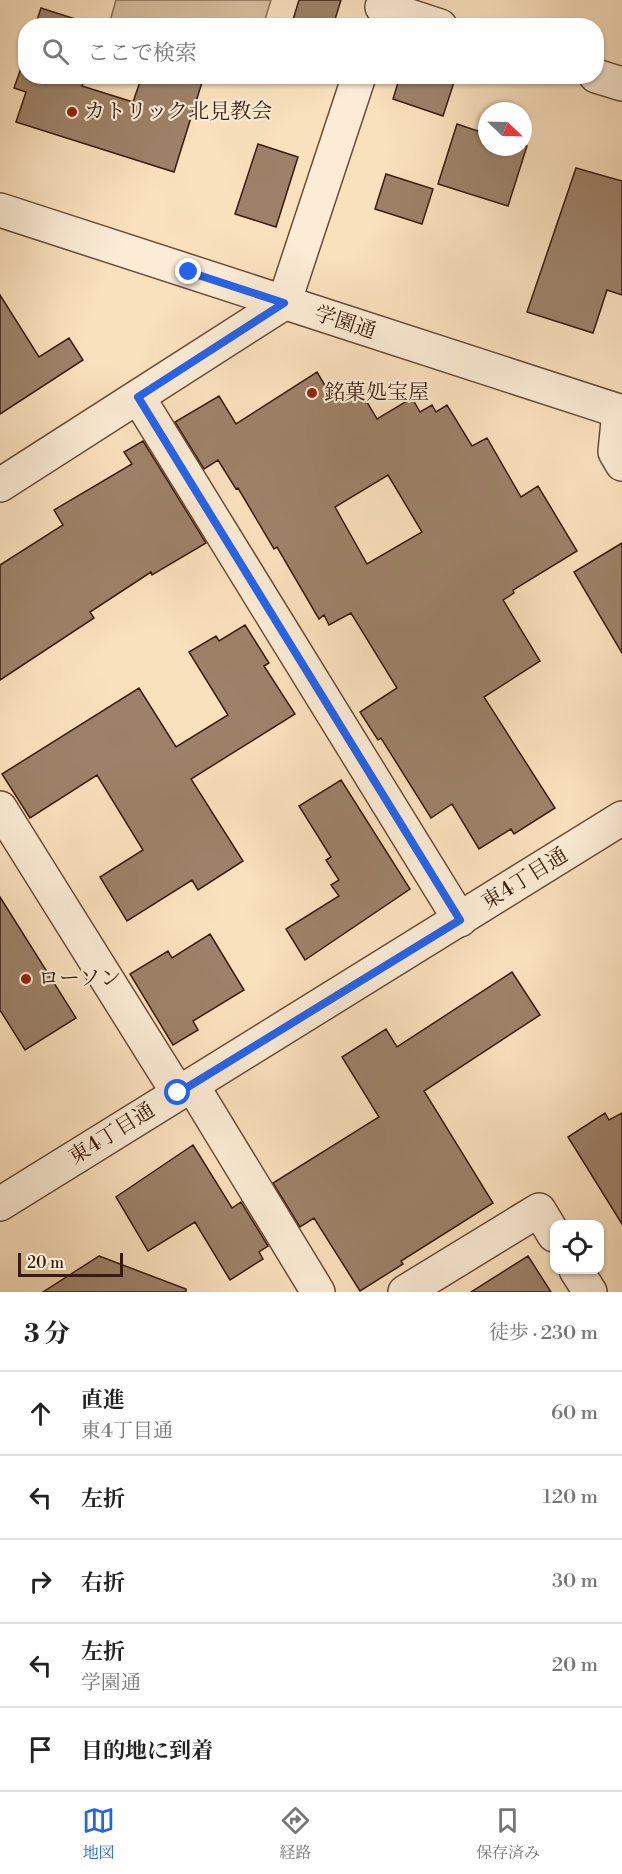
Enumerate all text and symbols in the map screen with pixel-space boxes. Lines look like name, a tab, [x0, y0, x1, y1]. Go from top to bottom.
search box	[18, 18, 604, 84]
icon: search	[39, 35, 72, 68]
text: ここで検索	[87, 40, 197, 67]
place label: カトリック北見教会	[84, 99, 272, 125]
north arrow	[478, 102, 532, 156]
marker: カトリック北見教会	[65, 105, 79, 119]
route end	[175, 258, 201, 284]
street label: 学園通	[311, 301, 379, 345]
place label: 銘菓処宝屋	[324, 380, 429, 406]
marker: 銘菓処宝屋	[305, 386, 319, 400]
street label: 東4丁目通	[477, 842, 573, 916]
place label: ローソン	[38, 966, 121, 992]
marker: ローソン	[19, 972, 33, 986]
route start	[164, 1079, 190, 1105]
street label: 東4丁目通	[64, 1097, 160, 1171]
map controls	[550, 1220, 604, 1274]
button: locate	[550, 1220, 604, 1274]
scale bar	[18, 1250, 123, 1278]
text: 20 m	[27, 1253, 64, 1273]
text: 3 分	[24, 1318, 70, 1350]
text: 徒歩 · 230 m	[489, 1321, 598, 1346]
text: 直進	[81, 1387, 125, 1414]
icon: ahead	[24, 1397, 57, 1430]
text: 60 m	[551, 1401, 598, 1426]
text: 東4丁目通	[81, 1419, 173, 1444]
icon: left	[24, 1481, 57, 1514]
text: 120 m	[543, 1485, 598, 1510]
text: 左折	[81, 1486, 125, 1513]
icon: right	[24, 1565, 57, 1598]
text: 30 m	[552, 1569, 598, 1594]
text: 右折	[81, 1570, 125, 1597]
text: 左折	[81, 1639, 125, 1666]
icon: left	[24, 1649, 57, 1682]
text: 20 m	[552, 1653, 598, 1678]
text: 学園通	[81, 1671, 141, 1696]
icon: arrive	[24, 1733, 57, 1766]
text: 目的地に到着	[81, 1738, 213, 1765]
tab: 地図	[82, 1804, 115, 1863]
tab: 経路	[279, 1804, 312, 1863]
tab: 保存済み	[476, 1804, 540, 1863]

